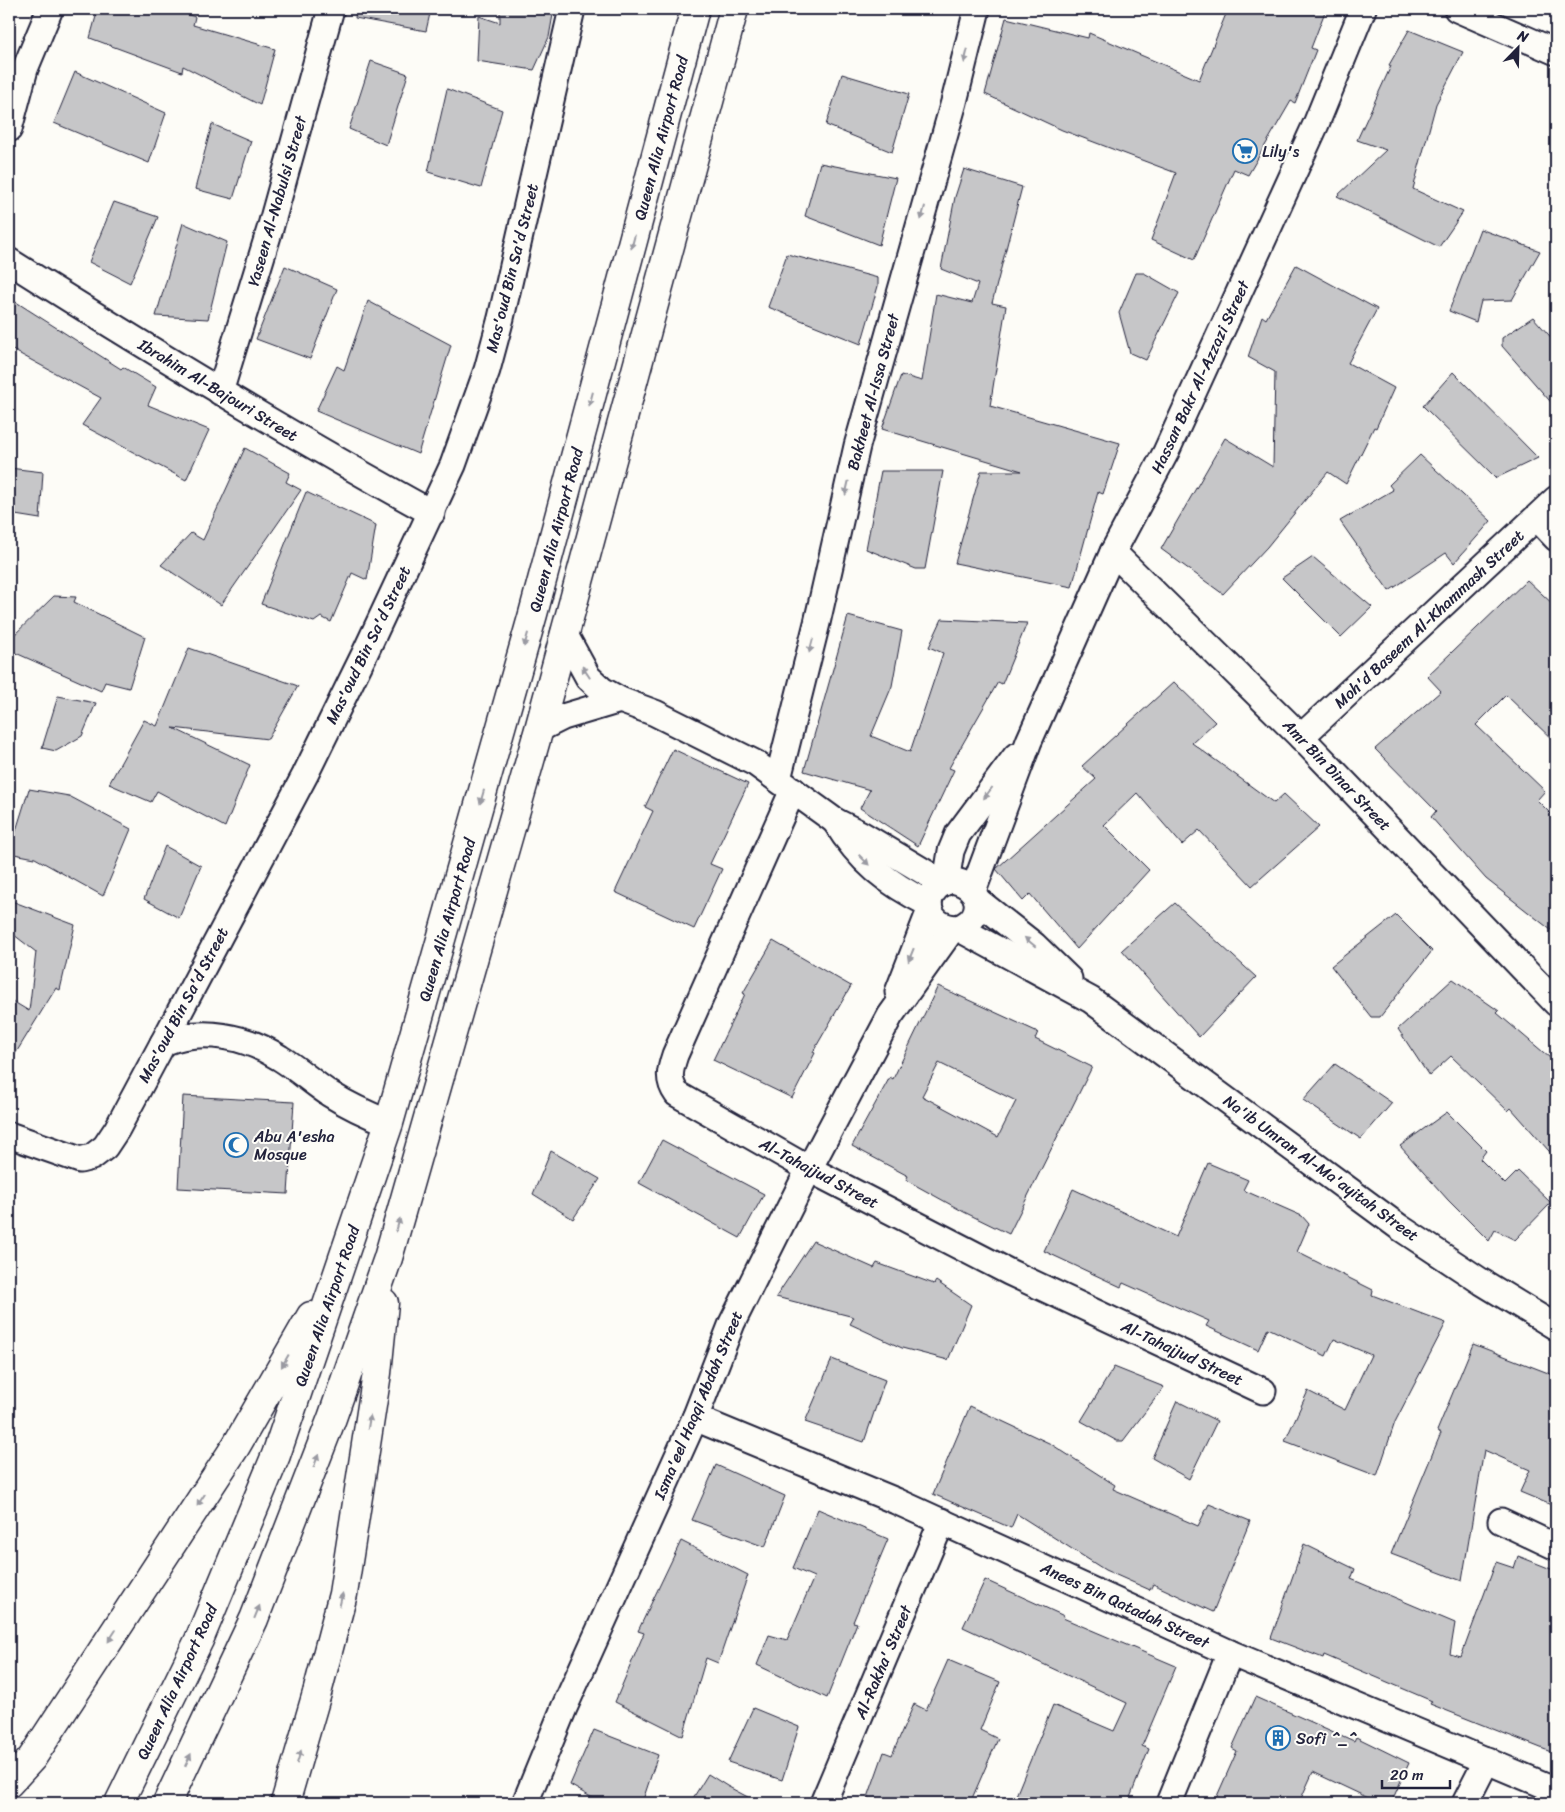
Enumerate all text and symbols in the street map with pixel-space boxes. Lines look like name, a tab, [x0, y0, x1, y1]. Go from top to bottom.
north arrow	[1492, 22, 1542, 72]
text: N	[1513, 23, 1533, 50]
one-way arrow	[961, 49, 969, 64]
street label: Queen Alia Airport Road	[625, 51, 697, 223]
street label: Yaseen Al-Nabulsi Street	[239, 112, 315, 290]
place label: Lily's	[1262, 137, 1300, 166]
supermarket icon: Lily's	[1232, 138, 1258, 164]
street label: Mas'oud Bin Sa'd Street	[477, 180, 547, 356]
one-way arrow	[918, 205, 926, 220]
one-way arrow	[629, 234, 637, 249]
street label: Hassan Bakr Al-Azzazi Street	[1142, 275, 1258, 479]
street label: Bakheet Al-Issa Street	[838, 310, 908, 474]
street label: Ibrahim Al-Bajouri Street	[131, 330, 304, 449]
one-way arrow	[587, 391, 595, 406]
street label: Queen Alia Airport Road	[520, 443, 592, 615]
one-way arrow	[843, 480, 851, 495]
street label: Moh'd Baseem Al-Khammash Street	[1327, 522, 1531, 716]
street label: Mas'oud Bin Sa'd Street	[317, 561, 419, 729]
one-way arrow	[522, 633, 530, 648]
one-way arrow	[807, 638, 815, 653]
one-way arrow	[582, 665, 591, 679]
street label: Amr Bin Dinar Street	[1275, 711, 1399, 838]
one-way arrow	[982, 786, 993, 799]
one-way arrow	[477, 789, 485, 804]
street label: Queen Alia Airport Road	[410, 833, 485, 1005]
one-way arrow	[858, 854, 870, 866]
street label: Mas'oud Bin Sa'd Street	[130, 922, 236, 1088]
one-way arrow	[1024, 937, 1037, 948]
one-way arrow	[907, 948, 915, 963]
street label: Na'ib Umran Al-Ma'ayitah Street	[1217, 1087, 1425, 1249]
place label: Abu A'esha Mosque	[253, 1122, 334, 1169]
street label: Al-Tahajjud Street	[753, 1129, 884, 1217]
mosque icon: Abu A'esha Mosque	[223, 1132, 249, 1158]
one-way arrow	[394, 1217, 402, 1232]
street label: Queen Alia Airport Road	[286, 1220, 369, 1391]
street label: Isma'eel Haqqi Abdoh Street	[645, 1306, 751, 1505]
street label: Al-Tahajjud Street	[1115, 1312, 1248, 1394]
one-way arrow	[281, 1355, 290, 1368]
one-way arrow	[366, 1414, 374, 1430]
one-way arrow	[312, 1453, 320, 1468]
one-way arrow	[196, 1493, 206, 1507]
street label: Anees Bin Qatadah Street	[1035, 1553, 1215, 1657]
one-way arrow	[337, 1592, 345, 1607]
street label: Queen Alia Airport Road	[128, 1598, 226, 1765]
street label: Al-Rakha' Street	[846, 1600, 920, 1724]
one-way arrow	[253, 1605, 261, 1619]
one-way arrow	[107, 1629, 116, 1643]
place label: Sofi ^_^	[1296, 1724, 1357, 1753]
building icon: Sofi ^_^	[1265, 1725, 1291, 1751]
one-way arrow	[295, 1749, 303, 1764]
one-way arrow	[184, 1752, 193, 1767]
scale bar	[1382, 1757, 1450, 1789]
text: 20 m	[1390, 1762, 1424, 1788]

